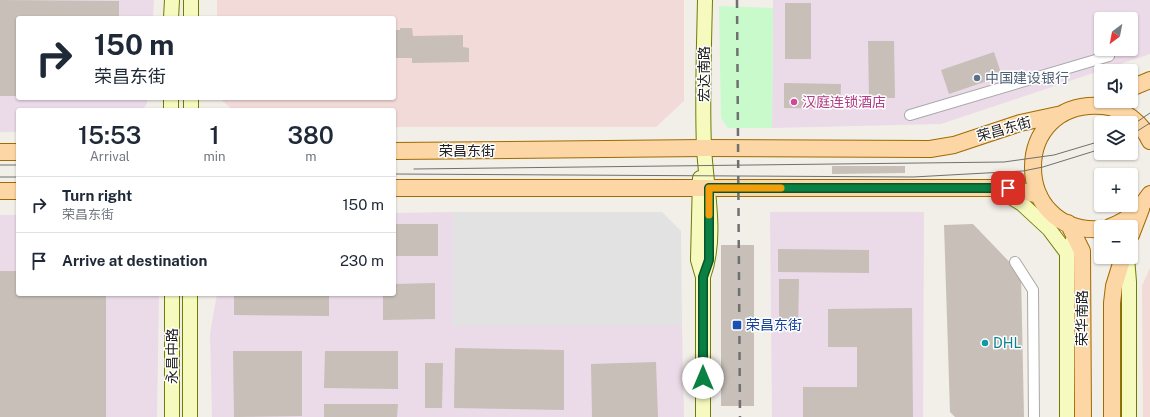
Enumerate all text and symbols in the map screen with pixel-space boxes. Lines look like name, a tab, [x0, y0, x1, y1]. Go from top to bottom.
north arrow	[1094, 12, 1138, 56]
map controls	[1094, 12, 1138, 264]
text: 150 m	[94, 28, 174, 61]
icon: right	[28, 32, 80, 84]
street label: 宏达南路	[696, 46, 712, 102]
button: sound	[1094, 64, 1138, 108]
text: 荣昌东街	[94, 66, 166, 87]
place label: 中国建设银行	[985, 70, 1069, 86]
marker: 中国建设银行	[972, 73, 982, 83]
place label: 汉庭连锁酒店	[802, 94, 886, 110]
marker: 汉庭连锁酒店	[789, 97, 799, 107]
street label: 荣昌东街	[975, 114, 1033, 144]
button: layers	[1094, 116, 1138, 160]
text: 15:53	[78, 121, 141, 149]
text: 1	[209, 121, 219, 149]
text: 380	[288, 121, 334, 149]
street label: 荣昌东街	[439, 143, 495, 159]
text: Arrival	[90, 149, 130, 164]
text: min	[203, 149, 226, 164]
text: m	[305, 149, 316, 164]
button: +	[1094, 168, 1138, 212]
pin	[991, 171, 1025, 205]
icon: arrive	[997, 177, 1019, 199]
text: Turn right	[62, 187, 132, 204]
icon: right	[28, 194, 50, 216]
text: 150 m	[342, 196, 384, 213]
text: 荣昌东街	[62, 207, 114, 222]
button: −	[1094, 220, 1138, 264]
icon: arrive	[28, 250, 50, 272]
text: Arrive at destination	[62, 252, 207, 269]
text: 230 m	[340, 252, 384, 269]
street label: 荣华南路	[1074, 290, 1090, 346]
place label: 荣昌东街	[746, 317, 802, 333]
marker: 荣昌东街	[731, 319, 743, 331]
street label: 永昌中路	[164, 328, 180, 384]
place label: DHL	[993, 335, 1022, 351]
marker: DHL	[980, 338, 990, 348]
position arrow	[682, 357, 724, 399]

